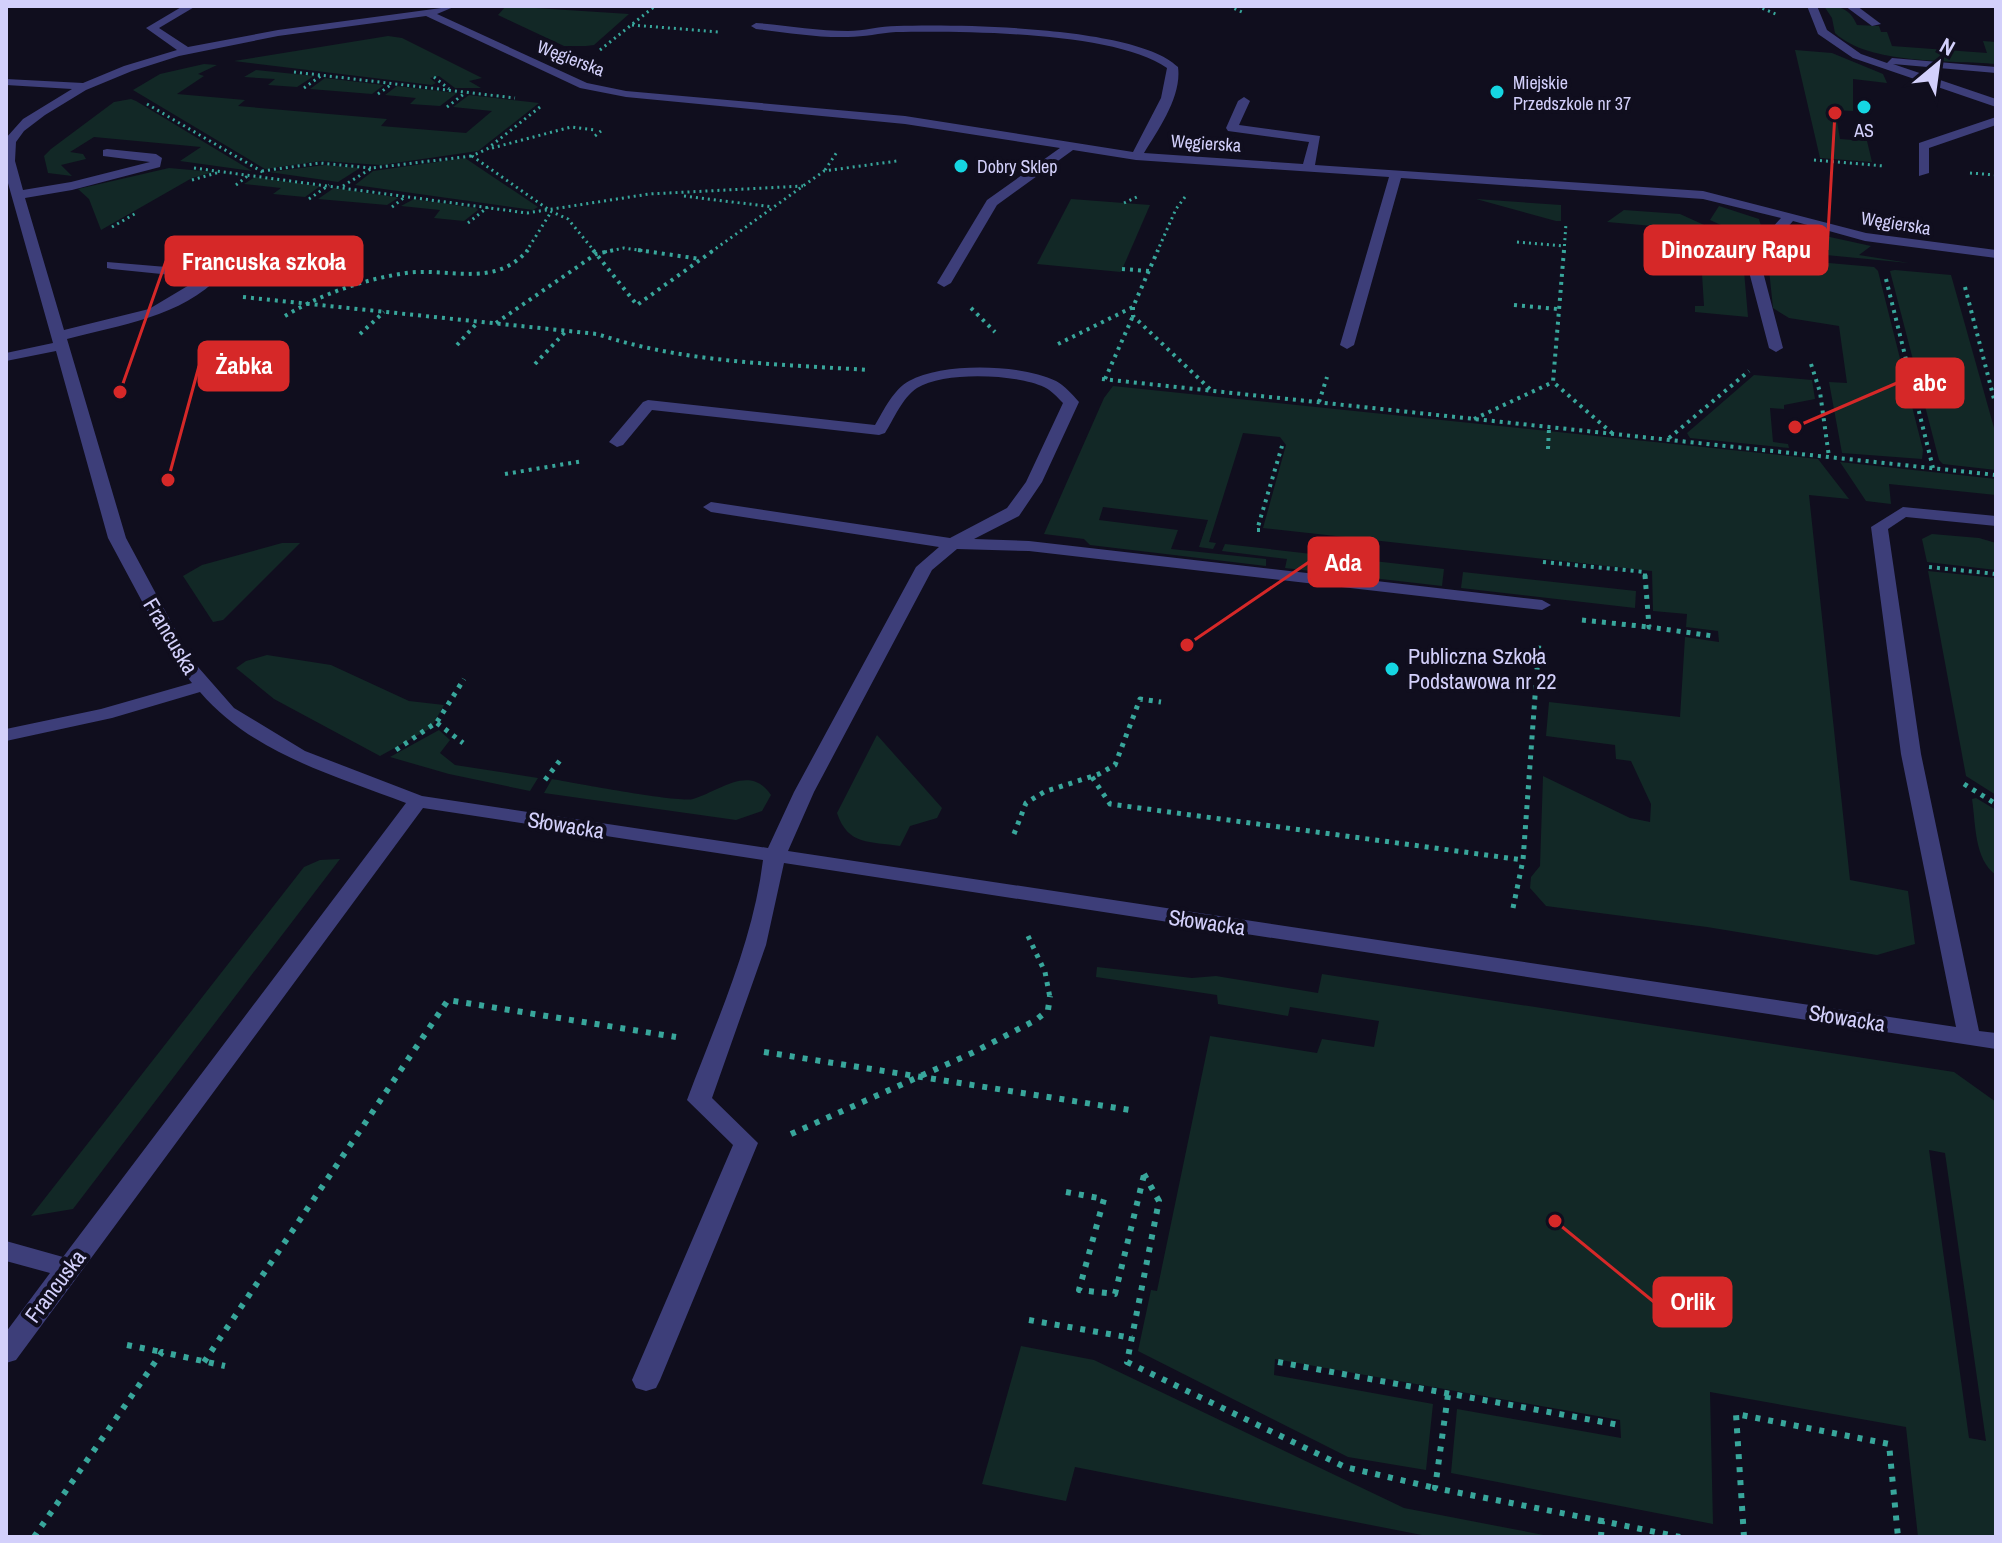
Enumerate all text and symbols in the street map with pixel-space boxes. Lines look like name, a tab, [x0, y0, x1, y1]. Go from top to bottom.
north arrow	[1898, 24, 1978, 104]
text: N	[1935, 30, 1961, 63]
street label: Węgierska	[534, 34, 608, 82]
place label: Miejskie Przedszkole nr 37	[1513, 70, 1631, 116]
marker: Miejskie Przedszkole nr 37	[1488, 83, 1506, 101]
marker: AS	[1855, 98, 1873, 116]
place label: AS	[1853, 118, 1874, 143]
street label: Węgierska	[1170, 128, 1242, 158]
place label: Dobry Sklep	[977, 154, 1057, 179]
marker: Dobry Sklep	[952, 157, 970, 175]
street label: Węgierska	[1859, 205, 1933, 241]
callout: Dinozaury Rapu	[1645, 226, 1827, 274]
text: Dinozaury Rapu	[1661, 233, 1811, 265]
callout: Francuska szkoła	[166, 237, 362, 285]
text: Francuska szkoła	[182, 245, 346, 277]
callout: Żabka	[199, 342, 288, 390]
text: Żabka	[216, 349, 272, 381]
callout: abc	[1897, 359, 1963, 407]
text: abc	[1913, 366, 1947, 398]
callout: Ada	[1309, 538, 1378, 586]
text: Ada	[1324, 546, 1362, 578]
street label: Francuska	[136, 592, 206, 680]
place label: Publiczna Szkoła Podstawowa nr 22	[1408, 641, 1556, 696]
marker: Publiczna Szkoła Podstawowa nr 22	[1383, 660, 1401, 678]
street label: Słowacka	[526, 804, 606, 846]
street label: Słowacka	[1167, 902, 1247, 942]
street label: Słowacka	[1807, 997, 1887, 1039]
street label: Francuska	[18, 1243, 92, 1329]
callout: Orlik	[1654, 1278, 1731, 1326]
text: Orlik	[1671, 1285, 1715, 1317]

